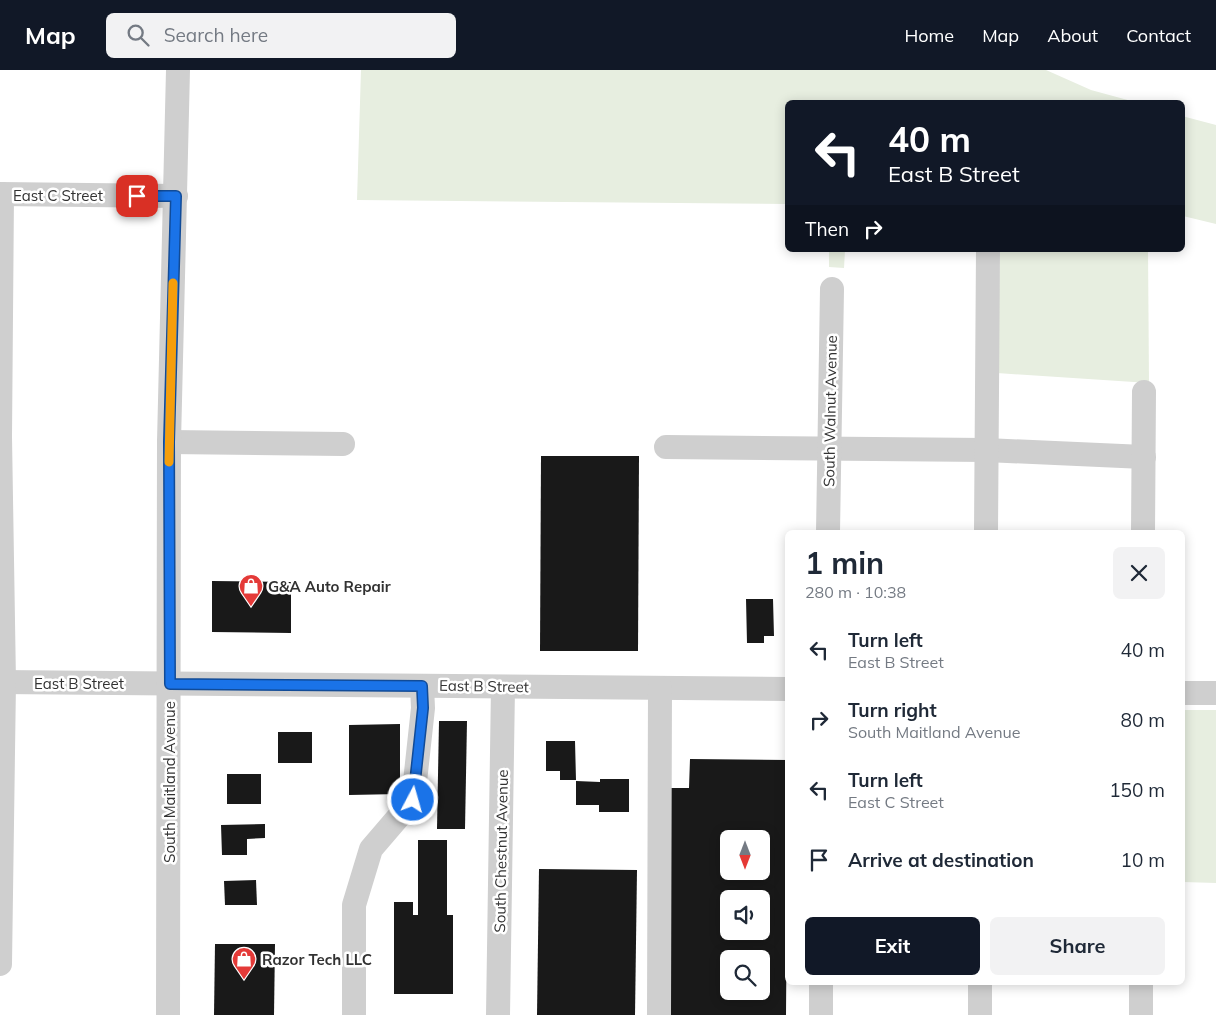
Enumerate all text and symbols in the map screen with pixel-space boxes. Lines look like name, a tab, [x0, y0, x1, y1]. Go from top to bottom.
search box	[106, 13, 456, 58]
text: Map	[25, 20, 76, 50]
icon: search	[124, 21, 152, 49]
text: Search here	[164, 23, 268, 47]
text: Home	[904, 24, 954, 47]
text: Map	[982, 24, 1019, 47]
text: About	[1047, 24, 1098, 47]
text: Contact	[1126, 24, 1191, 47]
text: 40 m	[888, 117, 971, 161]
icon: left	[805, 120, 870, 185]
text: East B Street	[888, 160, 1020, 188]
pin	[116, 175, 158, 217]
icon: arrive	[123, 182, 151, 210]
street label: East C Street	[13, 186, 103, 205]
icon: right	[859, 215, 887, 243]
text: Then	[805, 217, 849, 241]
street label: South Walnut Avenue	[819, 335, 841, 487]
text: 1 min	[805, 544, 884, 582]
button: close	[1113, 547, 1165, 599]
shop icon: G&A Auto Repair	[238, 573, 264, 607]
place label: G&A Auto Repair	[268, 577, 391, 596]
text: 280 m · 10:38	[805, 582, 906, 602]
text: Turn left	[848, 628, 923, 652]
icon: left	[805, 636, 833, 664]
text: 40 m	[1121, 638, 1165, 662]
text: East B Street	[848, 652, 944, 672]
street label: East B Street	[34, 674, 124, 693]
street label: East B Street	[439, 676, 529, 696]
text: Turn right	[848, 698, 937, 722]
street label: South Maitland Avenue	[160, 701, 179, 863]
icon: right	[805, 706, 833, 734]
text: 80 m	[1121, 708, 1165, 732]
text: South Maitland Avenue	[848, 722, 1021, 742]
text: Turn left	[848, 768, 923, 792]
street label: South Chestnut Avenue	[490, 769, 512, 933]
position arrow	[386, 773, 438, 825]
icon: left	[805, 776, 833, 804]
text: 150 m	[1109, 778, 1165, 802]
text: East C Street	[848, 792, 944, 812]
north arrow	[720, 830, 770, 880]
map controls	[720, 830, 770, 1000]
icon: arrive	[805, 846, 833, 874]
text: Arrive at destination	[848, 848, 1034, 872]
text: 10 m	[1121, 848, 1165, 872]
button: sound	[720, 890, 770, 940]
button: Exit	[805, 917, 980, 975]
button: Share	[990, 917, 1165, 975]
shop icon: Razor Tech LLC	[231, 946, 257, 980]
place label: Razor Tech LLC	[262, 950, 372, 969]
button: search	[720, 950, 770, 1000]

